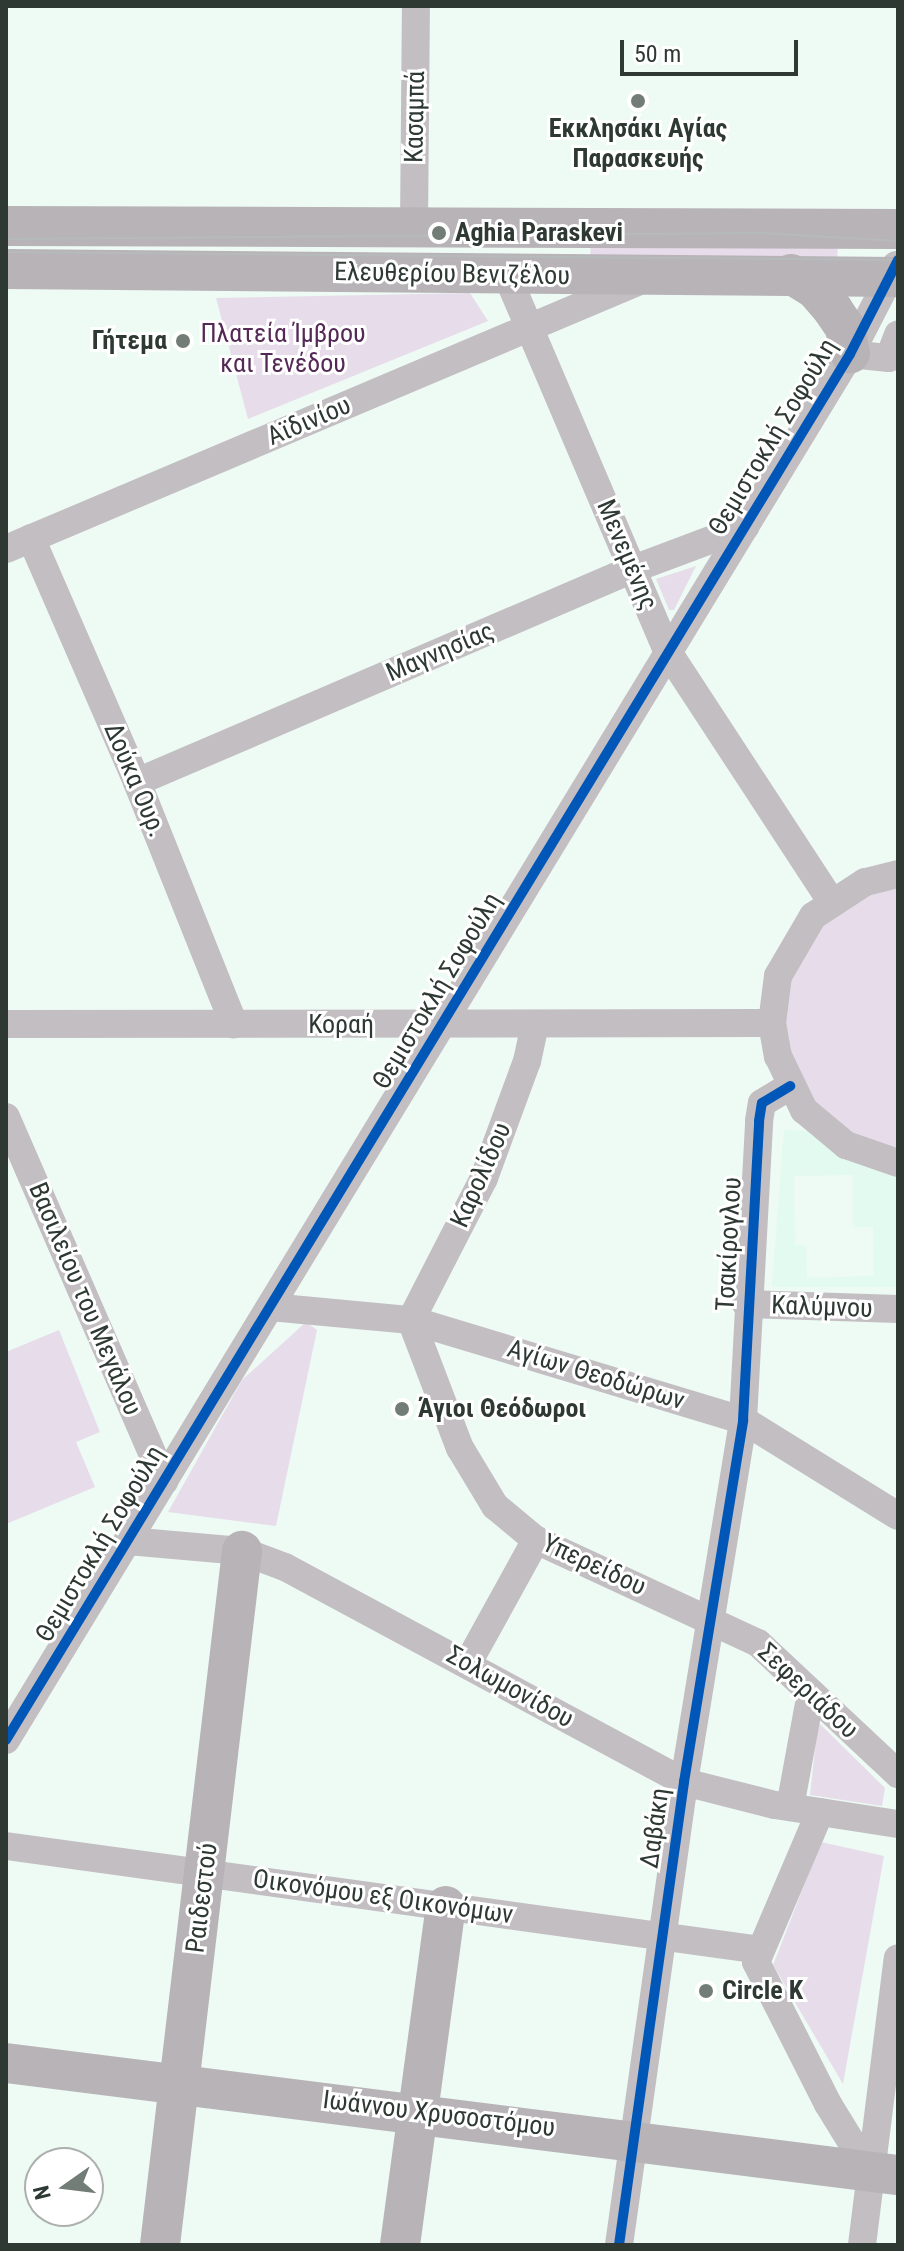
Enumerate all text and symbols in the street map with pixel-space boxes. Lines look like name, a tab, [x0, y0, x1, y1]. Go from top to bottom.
scale bar	[624, 24, 802, 74]
text: 50 m	[634, 40, 681, 68]
street label: Κασαμπά	[399, 71, 431, 163]
marker: Εκκλησάκι Αγίας Παρασκευής	[629, 92, 647, 110]
place label: Εκκλησάκι Αγίας Παρασκευής	[549, 113, 727, 174]
place label: Aghia Paraskevi	[455, 217, 623, 249]
marker: Aghia Paraskevi	[430, 224, 448, 242]
street label: Ελευθερίου Βενιζέλου	[334, 256, 570, 292]
park label: Πλατεία Ίμβρου και Τενέδου	[200, 318, 366, 380]
place label: Γήτεμα	[92, 325, 167, 357]
marker: Γήτεμα	[174, 332, 192, 350]
street label: Θεμιστοκλή Σοφούλη	[702, 333, 844, 541]
street label: Αϊδινίου	[263, 390, 355, 452]
street label: Μενεμένης	[590, 495, 664, 615]
street label: Μαγνησίας	[381, 615, 499, 689]
street label: Δούκα Ουρ.	[97, 718, 173, 842]
street label: Θεμιστοκλή Σοφούλη	[366, 887, 508, 1095]
street label: Κοραή	[308, 1009, 374, 1041]
street label: Καρολίδου	[444, 1118, 518, 1232]
street label: Τσακίρογλου	[710, 1176, 748, 1312]
street label: Βασιλείου του Μεγάλου	[22, 1178, 148, 1420]
street label: Καλύμνου	[771, 1290, 873, 1324]
street label: Αγίων Θεοδώρων	[504, 1333, 688, 1417]
place label: Άγιοι Θεόδωροι	[418, 1393, 586, 1425]
marker: Άγιοι Θεόδωροι	[393, 1400, 411, 1418]
street label: Θεμιστοκλή Σοφούλη	[29, 1440, 171, 1648]
street label: Υπερείδου	[537, 1527, 651, 1603]
street label: Σεφεριάδου	[751, 1637, 865, 1745]
street label: Σολωμονίδου	[441, 1639, 579, 1735]
street label: Δαβάκη	[634, 1786, 676, 1870]
street label: Ραιδεστού	[180, 1841, 224, 1955]
street label: Οικονόμου εξ Οικονόμων	[251, 1863, 515, 1931]
place label: Circle K	[722, 1975, 803, 2007]
marker: Circle K	[697, 1982, 715, 2000]
street label: Ιωάννου Χρυσοστόμου	[321, 2084, 557, 2144]
north arrow	[24, 2147, 104, 2227]
text: N	[28, 2183, 56, 2202]

